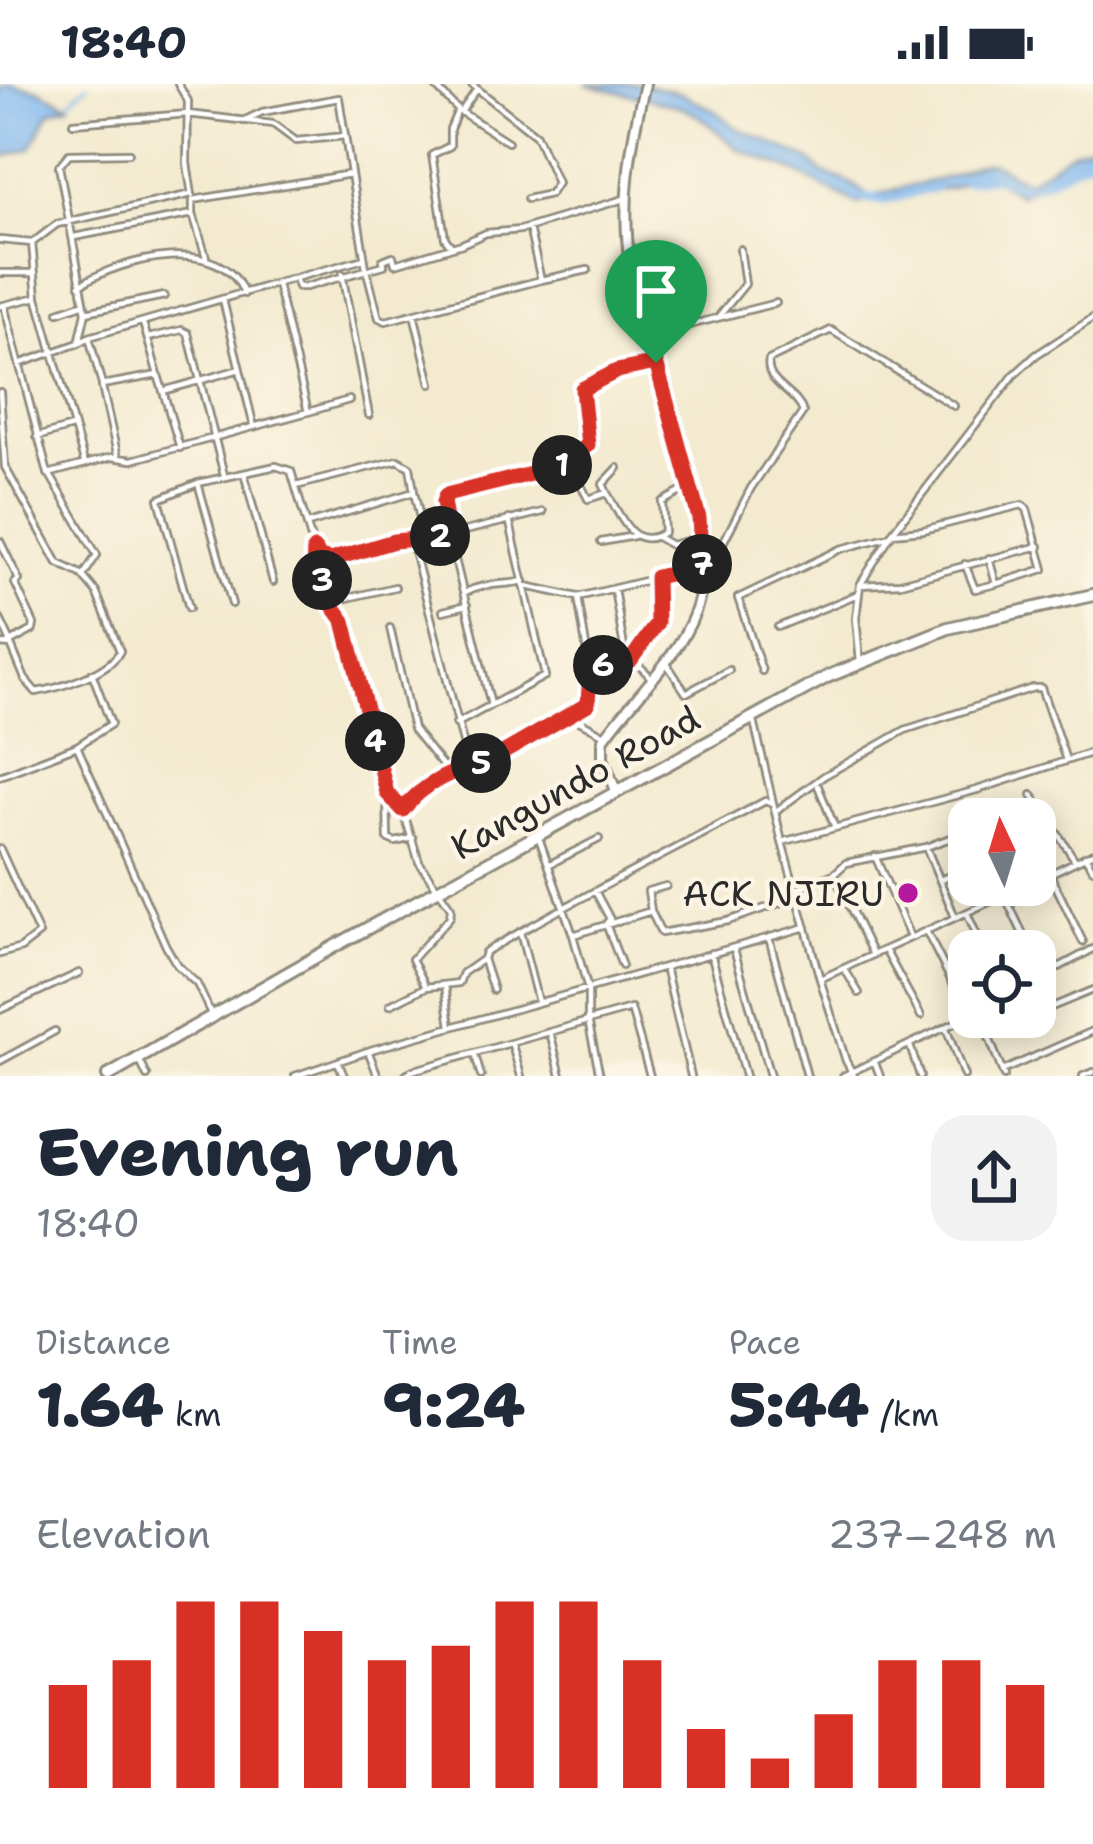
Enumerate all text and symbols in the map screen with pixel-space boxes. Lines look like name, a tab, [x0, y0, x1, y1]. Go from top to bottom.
text: 18:40	[60, 12, 187, 72]
pin	[605, 240, 707, 363]
icon: arrive	[623, 258, 689, 324]
pin: 1	[532, 435, 592, 495]
text: 1	[554, 442, 570, 487]
pin: 2	[410, 506, 470, 566]
text: 2	[428, 513, 452, 558]
pin: 7	[672, 534, 732, 594]
text: 7	[690, 541, 714, 586]
pin: 3	[292, 550, 352, 610]
text: 3	[310, 557, 334, 602]
pin: 6	[573, 635, 633, 695]
text: 6	[591, 642, 615, 687]
street label: Kangundo Road	[442, 694, 709, 871]
pin: 4	[345, 711, 405, 771]
text: 4	[363, 718, 387, 763]
pin: 5	[451, 733, 511, 793]
text: 5	[471, 740, 491, 785]
north arrow	[948, 798, 1056, 906]
map controls	[948, 798, 1056, 1038]
place label: ACK NJIRU	[683, 869, 884, 918]
marker: ACK NJIRU	[895, 880, 921, 906]
button: locate	[948, 930, 1056, 1038]
text: Evening run	[36, 1108, 459, 1196]
button: share	[931, 1115, 1057, 1241]
text: 18:40	[36, 1197, 140, 1249]
text: Distance	[36, 1320, 171, 1365]
text: Time	[382, 1320, 458, 1365]
text: Pace	[729, 1320, 801, 1365]
text: 1.64	[36, 1365, 164, 1445]
text: 9:24	[382, 1365, 525, 1445]
text: 5:44	[729, 1365, 869, 1445]
text: km	[164, 1392, 221, 1437]
text: /km	[869, 1392, 939, 1437]
text: Elevation	[36, 1508, 211, 1560]
text: 237–248 m	[828, 1508, 1057, 1560]

